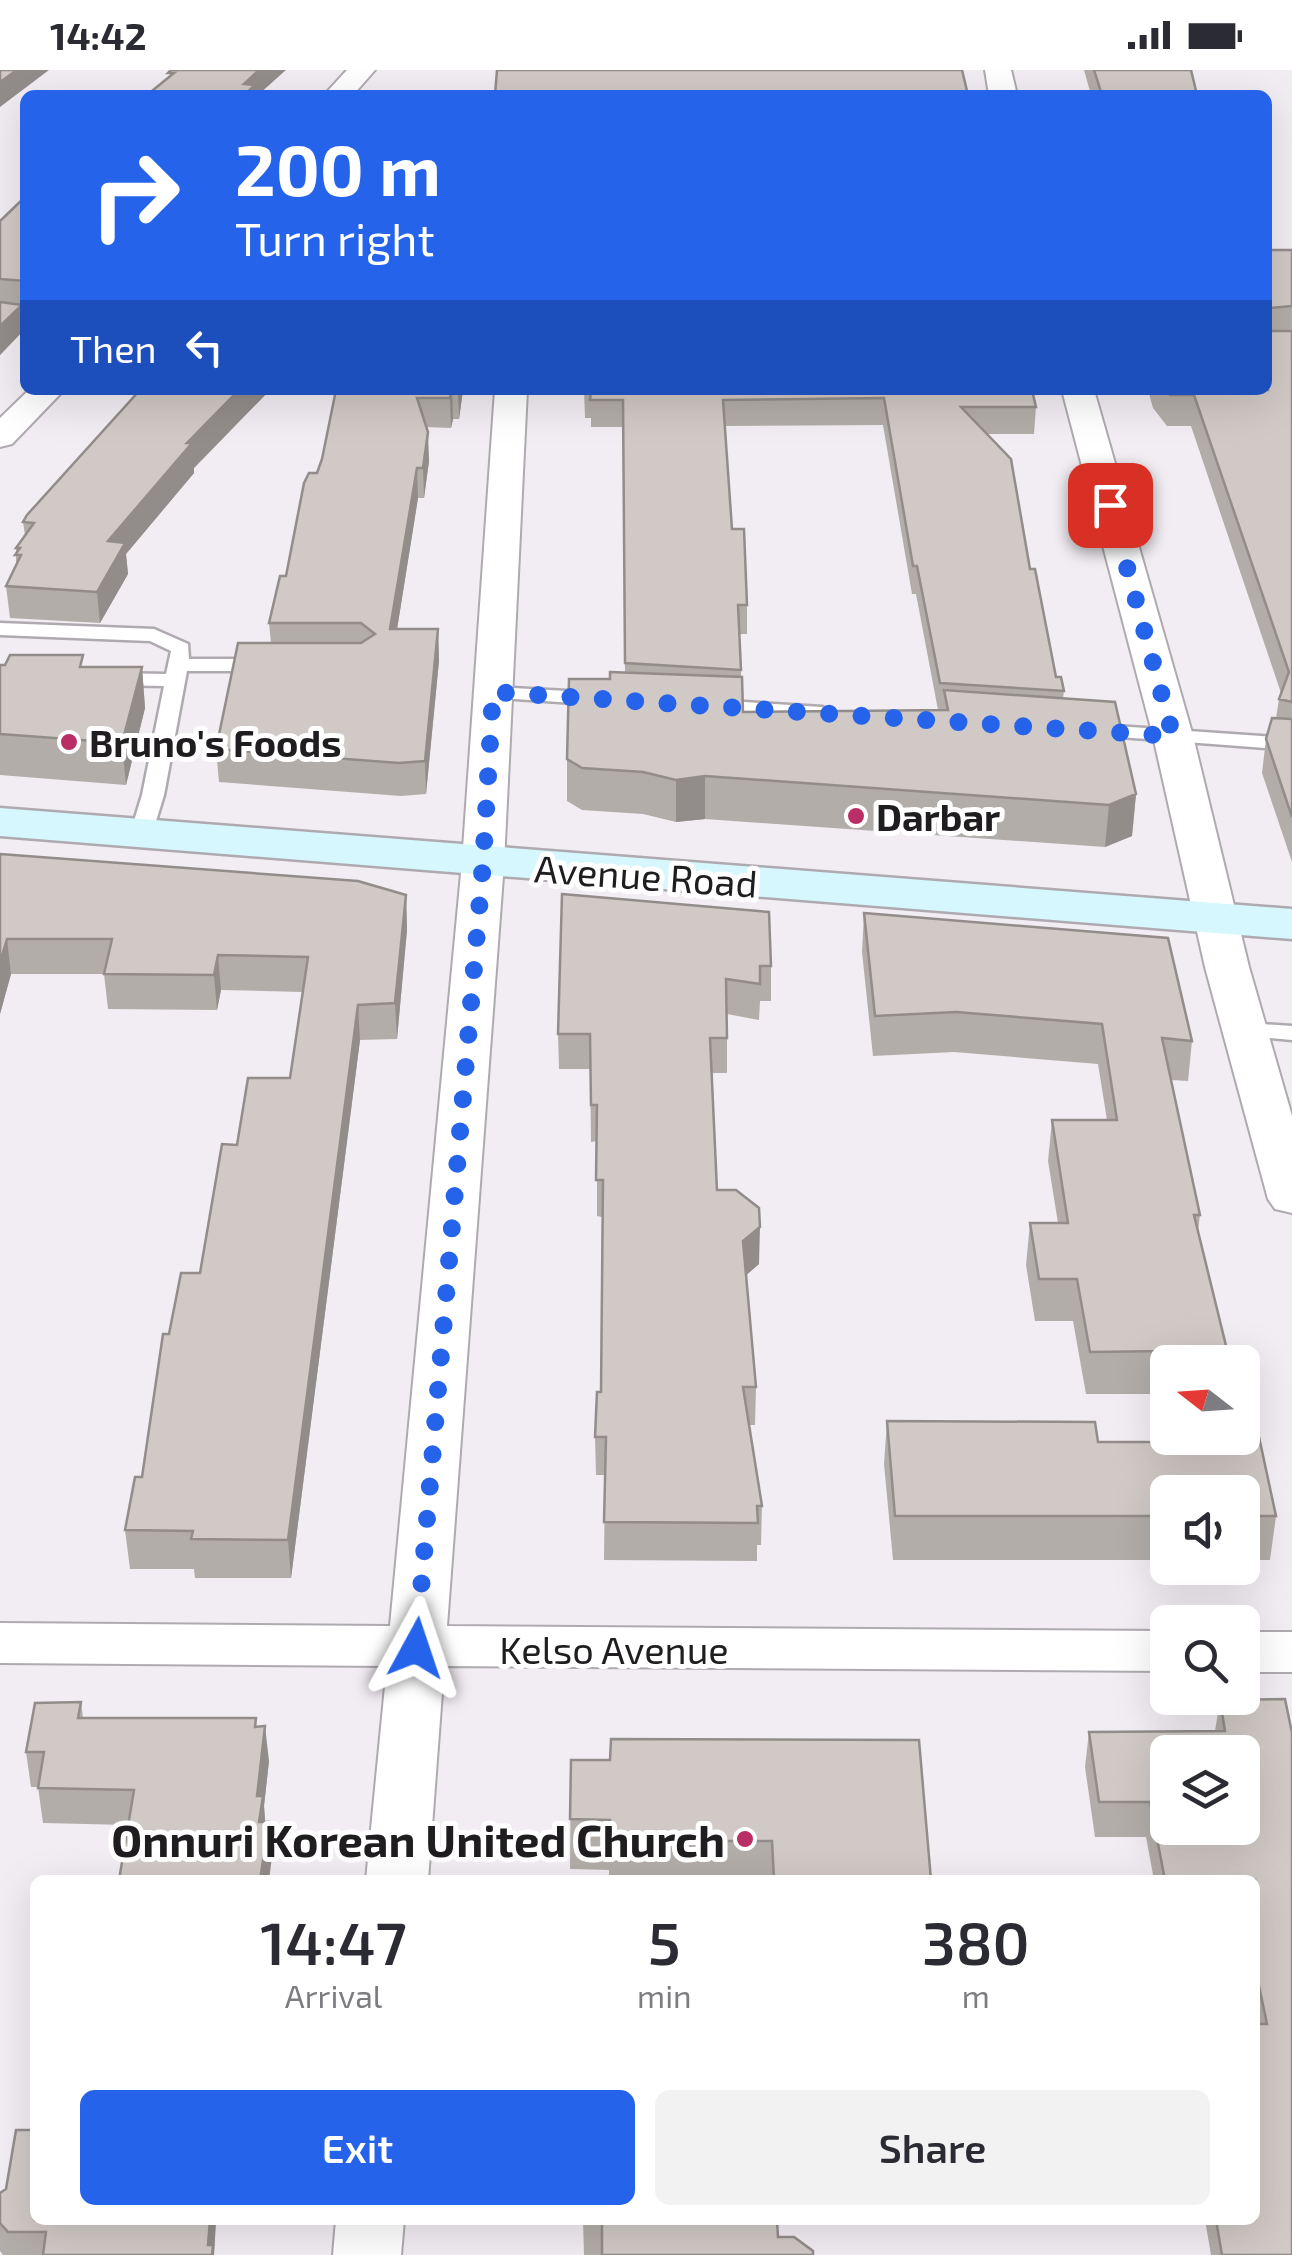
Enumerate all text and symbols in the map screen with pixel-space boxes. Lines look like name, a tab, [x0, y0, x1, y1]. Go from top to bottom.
text: 14:42	[50, 12, 147, 58]
text: 200 m	[235, 126, 441, 210]
icon: right	[70, 130, 200, 260]
text: Turn right	[235, 211, 435, 265]
icon: left	[177, 320, 232, 375]
text: Then	[70, 325, 157, 371]
pin	[1068, 463, 1153, 548]
icon: arrive	[1083, 478, 1138, 533]
place label: Bruno's Foods	[89, 719, 341, 765]
marker: Bruno's Foods	[58, 731, 80, 753]
place label: Darbar	[876, 793, 1000, 839]
marker: Darbar	[845, 805, 867, 827]
street label: Avenue Road	[533, 844, 759, 906]
north arrow	[1150, 1345, 1260, 1455]
map controls	[1150, 1345, 1260, 1845]
button: sound	[1150, 1475, 1260, 1585]
position arrow	[364, 1596, 468, 1700]
button: search	[1150, 1605, 1260, 1715]
street label: Kelso Avenue	[499, 1626, 729, 1672]
button: layers	[1150, 1735, 1260, 1845]
place label: Onnuri Korean United Church	[111, 1812, 725, 1866]
marker: Onnuri Korean United Church	[734, 1828, 756, 1850]
text: 14:47	[260, 1905, 407, 1977]
text: 5	[648, 1905, 681, 1977]
text: 380	[922, 1905, 1030, 1977]
text: Arrival	[285, 1976, 382, 2014]
text: min	[637, 1976, 692, 2014]
text: m	[962, 1976, 990, 2014]
button: Exit	[80, 2090, 635, 2205]
button: Share	[655, 2090, 1210, 2205]

